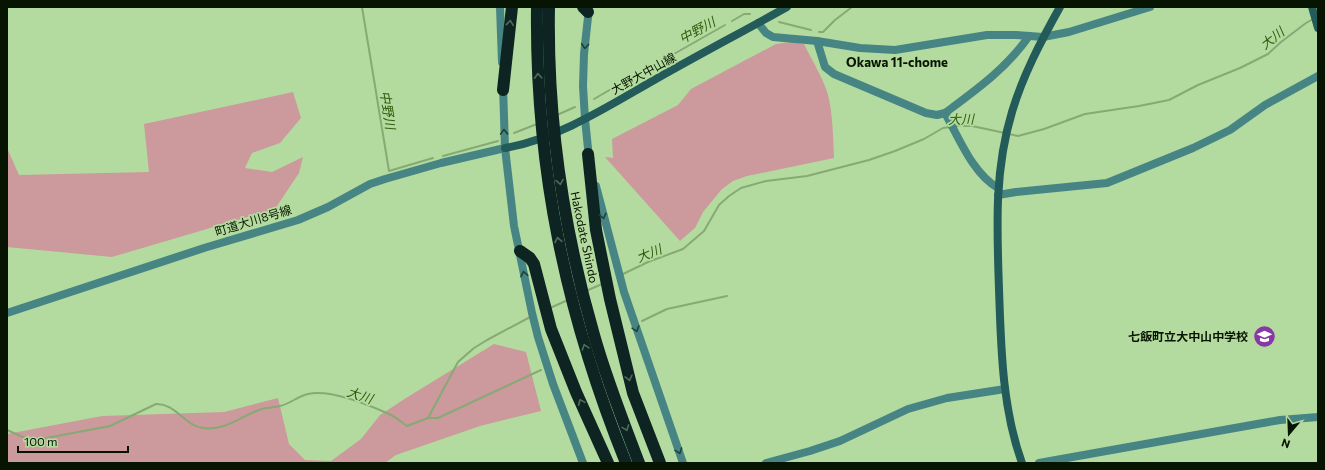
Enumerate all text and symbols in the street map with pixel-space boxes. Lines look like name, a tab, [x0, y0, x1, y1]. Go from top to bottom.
water label: 中野川	[676, 13, 720, 46]
one-way arrow	[505, 20, 514, 26]
water label: 大川	[1257, 22, 1289, 52]
one-way arrow	[581, 43, 590, 49]
street label: 大野大中山線	[608, 49, 678, 97]
district label: Okawa 11-chome	[846, 54, 948, 70]
one-way arrow	[534, 73, 543, 79]
water label: 中野川	[377, 89, 399, 132]
water label: 大川	[948, 111, 976, 127]
one-way arrow	[500, 129, 509, 135]
one-way arrow	[555, 179, 564, 186]
street label: Hakodate Shindo	[568, 190, 602, 284]
street label: 町道大川8号線	[213, 202, 293, 238]
one-way arrow	[599, 213, 607, 219]
one-way arrow	[554, 237, 562, 243]
water label: 大川	[634, 240, 666, 265]
one-way arrow	[521, 271, 529, 278]
school or university icon: 七飯町立大中山中学校	[1251, 323, 1277, 349]
one-way arrow	[631, 325, 640, 332]
place label: 七飯町立大中山中学校	[1128, 329, 1248, 343]
one-way arrow	[581, 344, 590, 351]
one-way arrow	[625, 375, 633, 381]
water label: 大川	[345, 383, 377, 407]
one-way arrow	[577, 399, 585, 406]
north arrow	[1269, 414, 1309, 454]
one-way arrow	[621, 425, 629, 432]
scale bar	[18, 428, 128, 454]
text: 100 m	[24, 434, 58, 448]
text: N	[1280, 436, 1292, 451]
one-way arrow	[674, 448, 683, 455]

